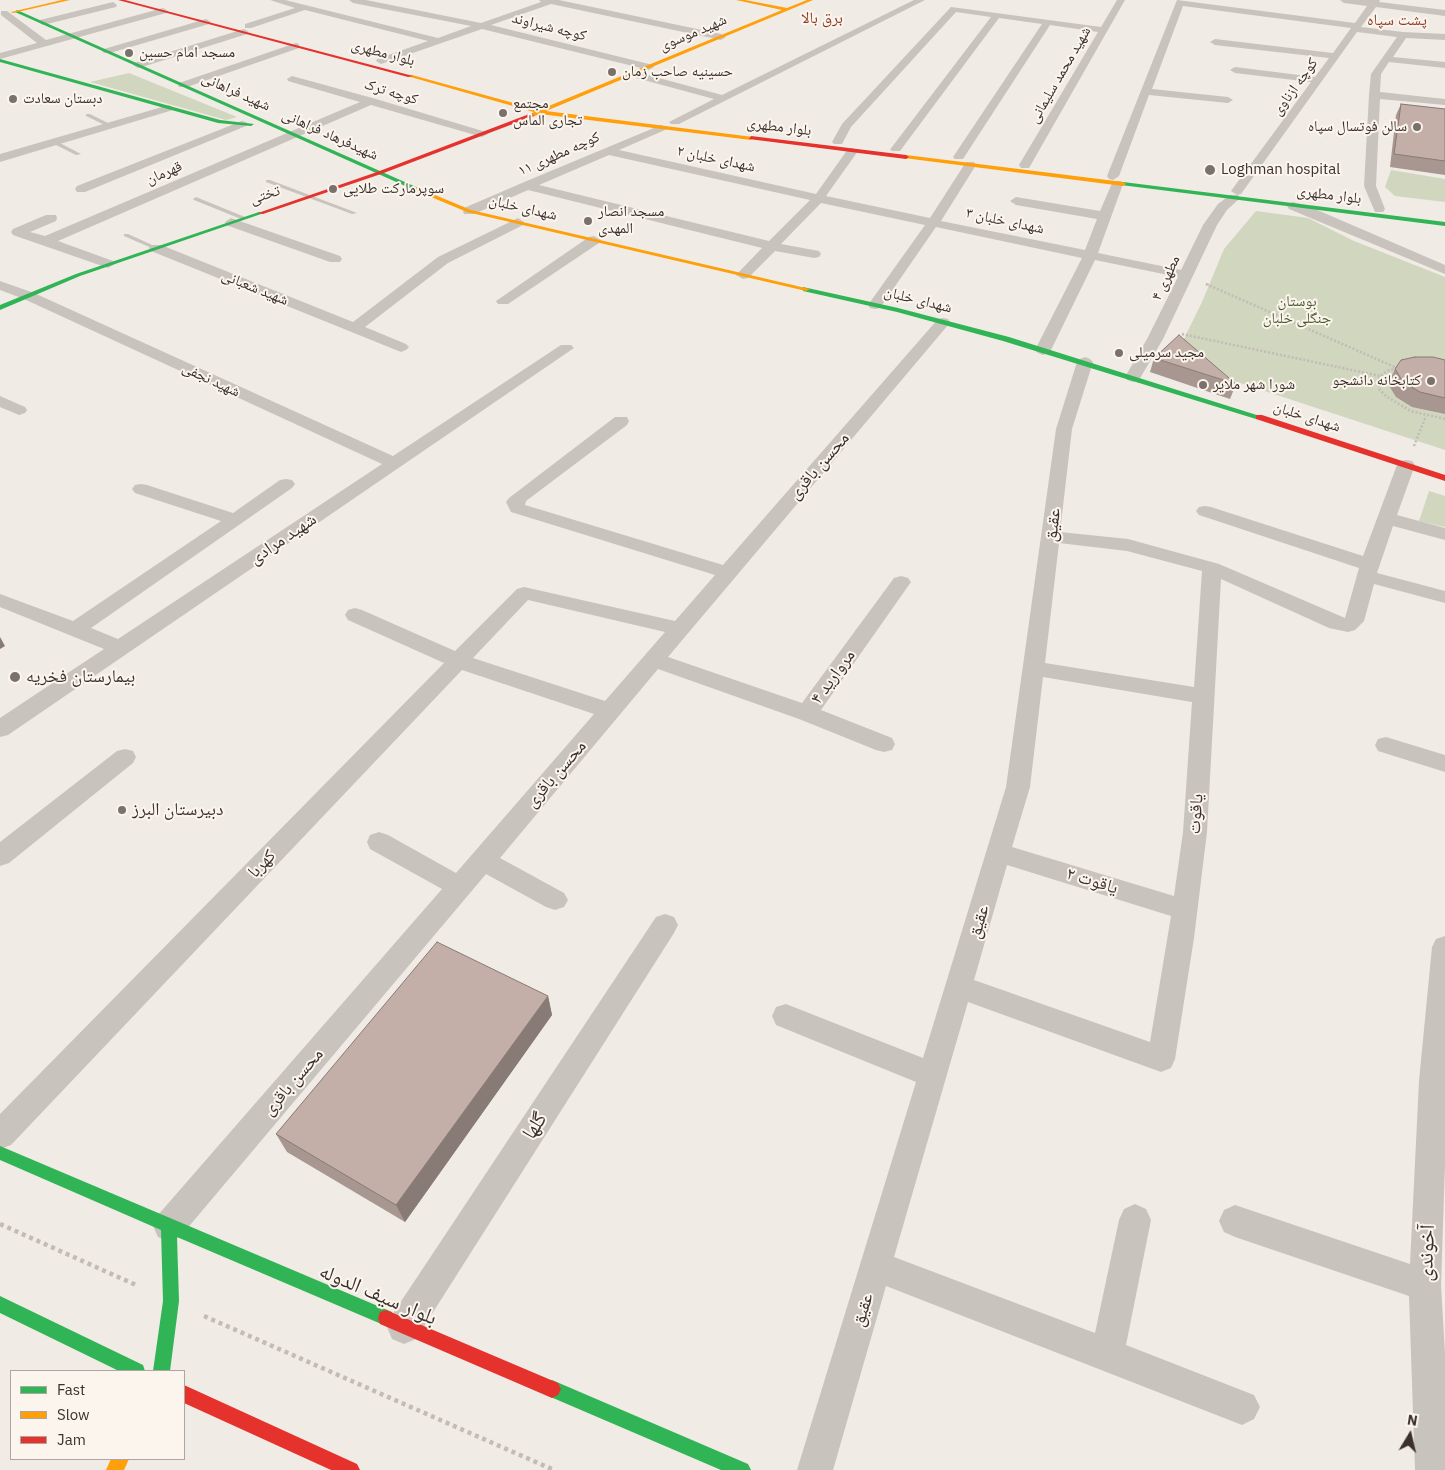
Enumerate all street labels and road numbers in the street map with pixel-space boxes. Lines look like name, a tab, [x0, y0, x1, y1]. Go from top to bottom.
street label: کوچه شیراوند	[510, 9, 588, 45]
street label: شهید موسوی	[657, 11, 729, 55]
street label: شهید محمد سلیمانی	[1025, 23, 1095, 127]
street label: بلوار مطهری	[349, 36, 417, 70]
street label: کوچه ازناوی	[1268, 55, 1322, 119]
street label: شهید فراهانی	[199, 69, 273, 115]
street label: کوچه ترک	[362, 75, 420, 109]
street label: شهیدفرهاد فراهانی	[279, 106, 381, 164]
street label: بلوار مطهری	[746, 114, 812, 140]
street label: کوچه مطهری ۱۱	[515, 128, 603, 180]
street label: شهدای خلبان ۲	[675, 142, 757, 176]
street label: قهرمان	[143, 157, 185, 189]
street label: تختی	[248, 182, 282, 208]
street label: بلوار مطهری	[1296, 182, 1362, 208]
street label: شهدای خلبان	[487, 191, 559, 225]
street label: شهدای خلبان ۳	[964, 204, 1046, 238]
street label: مطهری ۴	[1148, 253, 1184, 303]
street label: شهید شعبانی	[219, 266, 291, 310]
street label: شهدای خلبان	[882, 283, 954, 317]
street label: شهید نجفی	[179, 359, 243, 401]
street label: شهدای خلبان	[1271, 398, 1343, 436]
street label: محسن باقری	[784, 428, 854, 504]
street label: عقیق	[1040, 507, 1066, 543]
street label: شهید مرادی	[245, 509, 321, 569]
street label: مروارید ۴	[806, 646, 860, 708]
street label: محسن باقری	[521, 736, 591, 812]
street label: یاقوت	[1184, 793, 1208, 835]
street label: کهربا	[243, 845, 281, 883]
street label: یاقوت ۲	[1064, 863, 1120, 899]
street label: عقیق	[964, 903, 994, 941]
street label: محسن باقری	[258, 1044, 328, 1120]
street label: گلها	[517, 1108, 553, 1144]
street label: آخوندی	[1413, 1224, 1441, 1282]
street label: بلوار سیف الدوله	[315, 1259, 441, 1331]
street label: عقیق	[848, 1291, 878, 1329]

